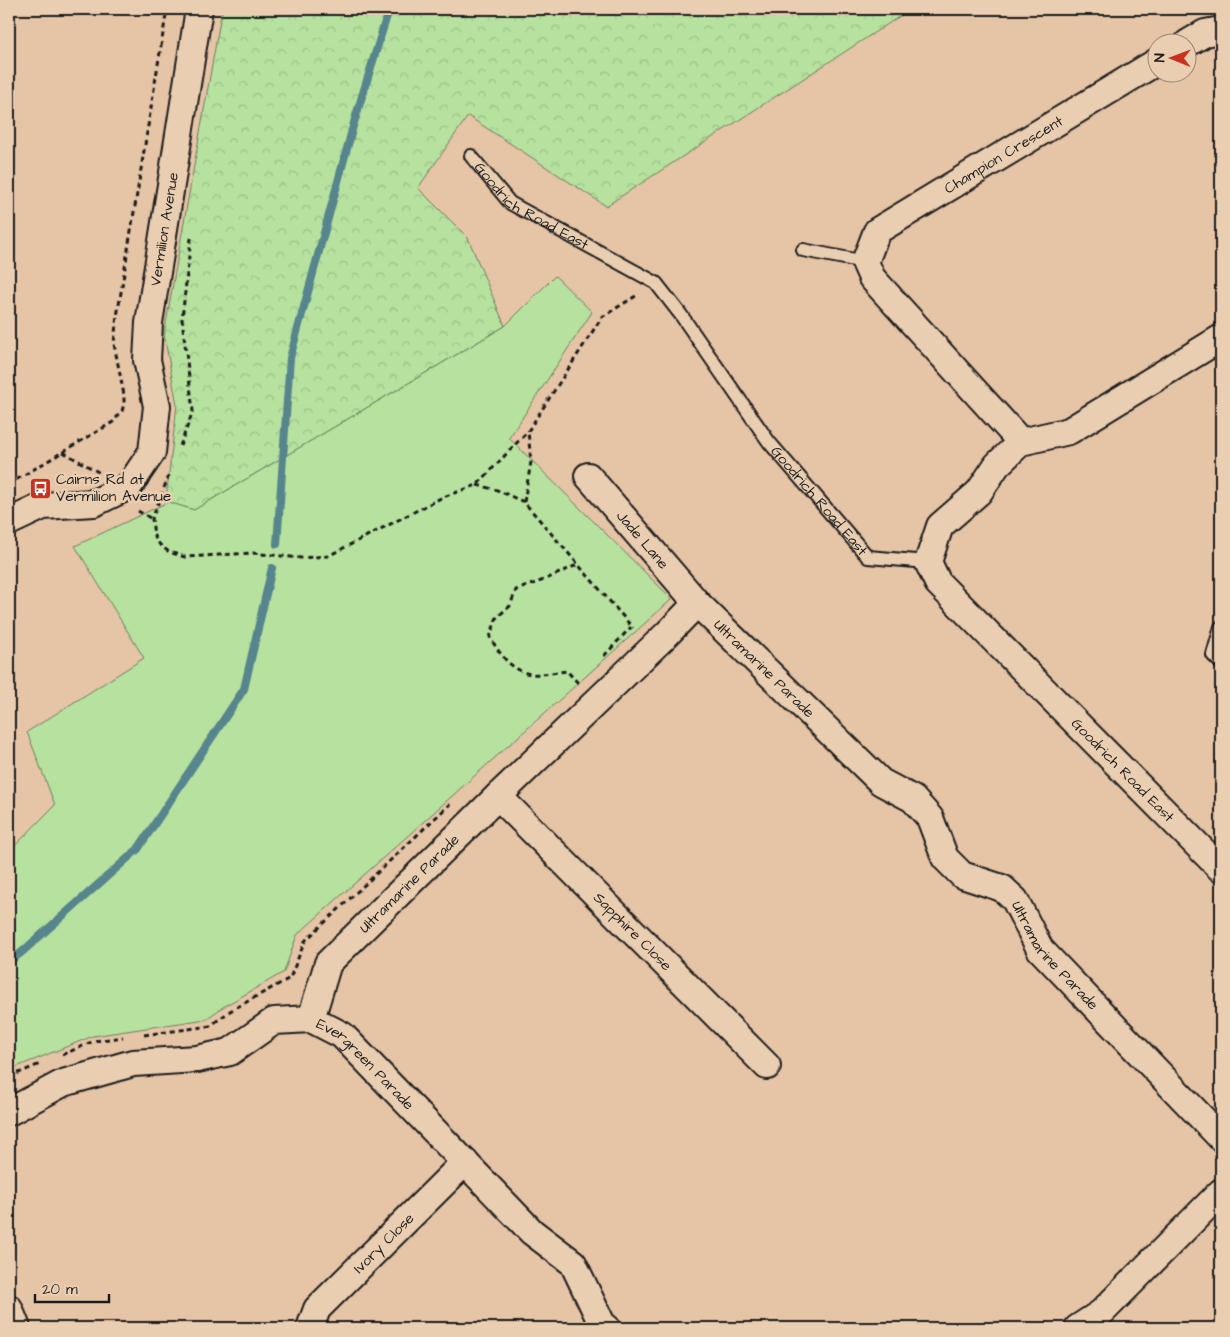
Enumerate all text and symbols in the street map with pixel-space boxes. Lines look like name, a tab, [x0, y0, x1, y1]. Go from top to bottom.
north arrow	[1148, 32, 1198, 82]
text: N	[1150, 53, 1170, 62]
street label: Champion Crescent	[940, 111, 1067, 199]
street label: Goodrich Road East	[469, 158, 592, 255]
street label: Vermilion Avenue	[145, 171, 184, 288]
street label: Goodrich Road East	[766, 441, 872, 560]
place label: Cairns Rd at Vermilion Avenue	[56, 469, 171, 507]
bus stop icon: Cairns Rd at Vermilion Avenue	[28, 476, 52, 500]
street label: Jade Lane	[611, 506, 673, 574]
street label: Ultramarine Parade	[709, 615, 819, 723]
street label: Goodrich Road East	[1066, 713, 1179, 827]
street label: Ultramarine Parade	[354, 830, 464, 938]
street label: Sapphire Close	[589, 888, 676, 976]
street label: Ultramarine Parade	[1006, 898, 1103, 1015]
street label: Evergreen Parade	[312, 1013, 419, 1115]
street label: Ivory Close	[349, 1208, 419, 1278]
scale bar	[35, 1272, 109, 1304]
text: 20 m	[42, 1279, 78, 1300]

